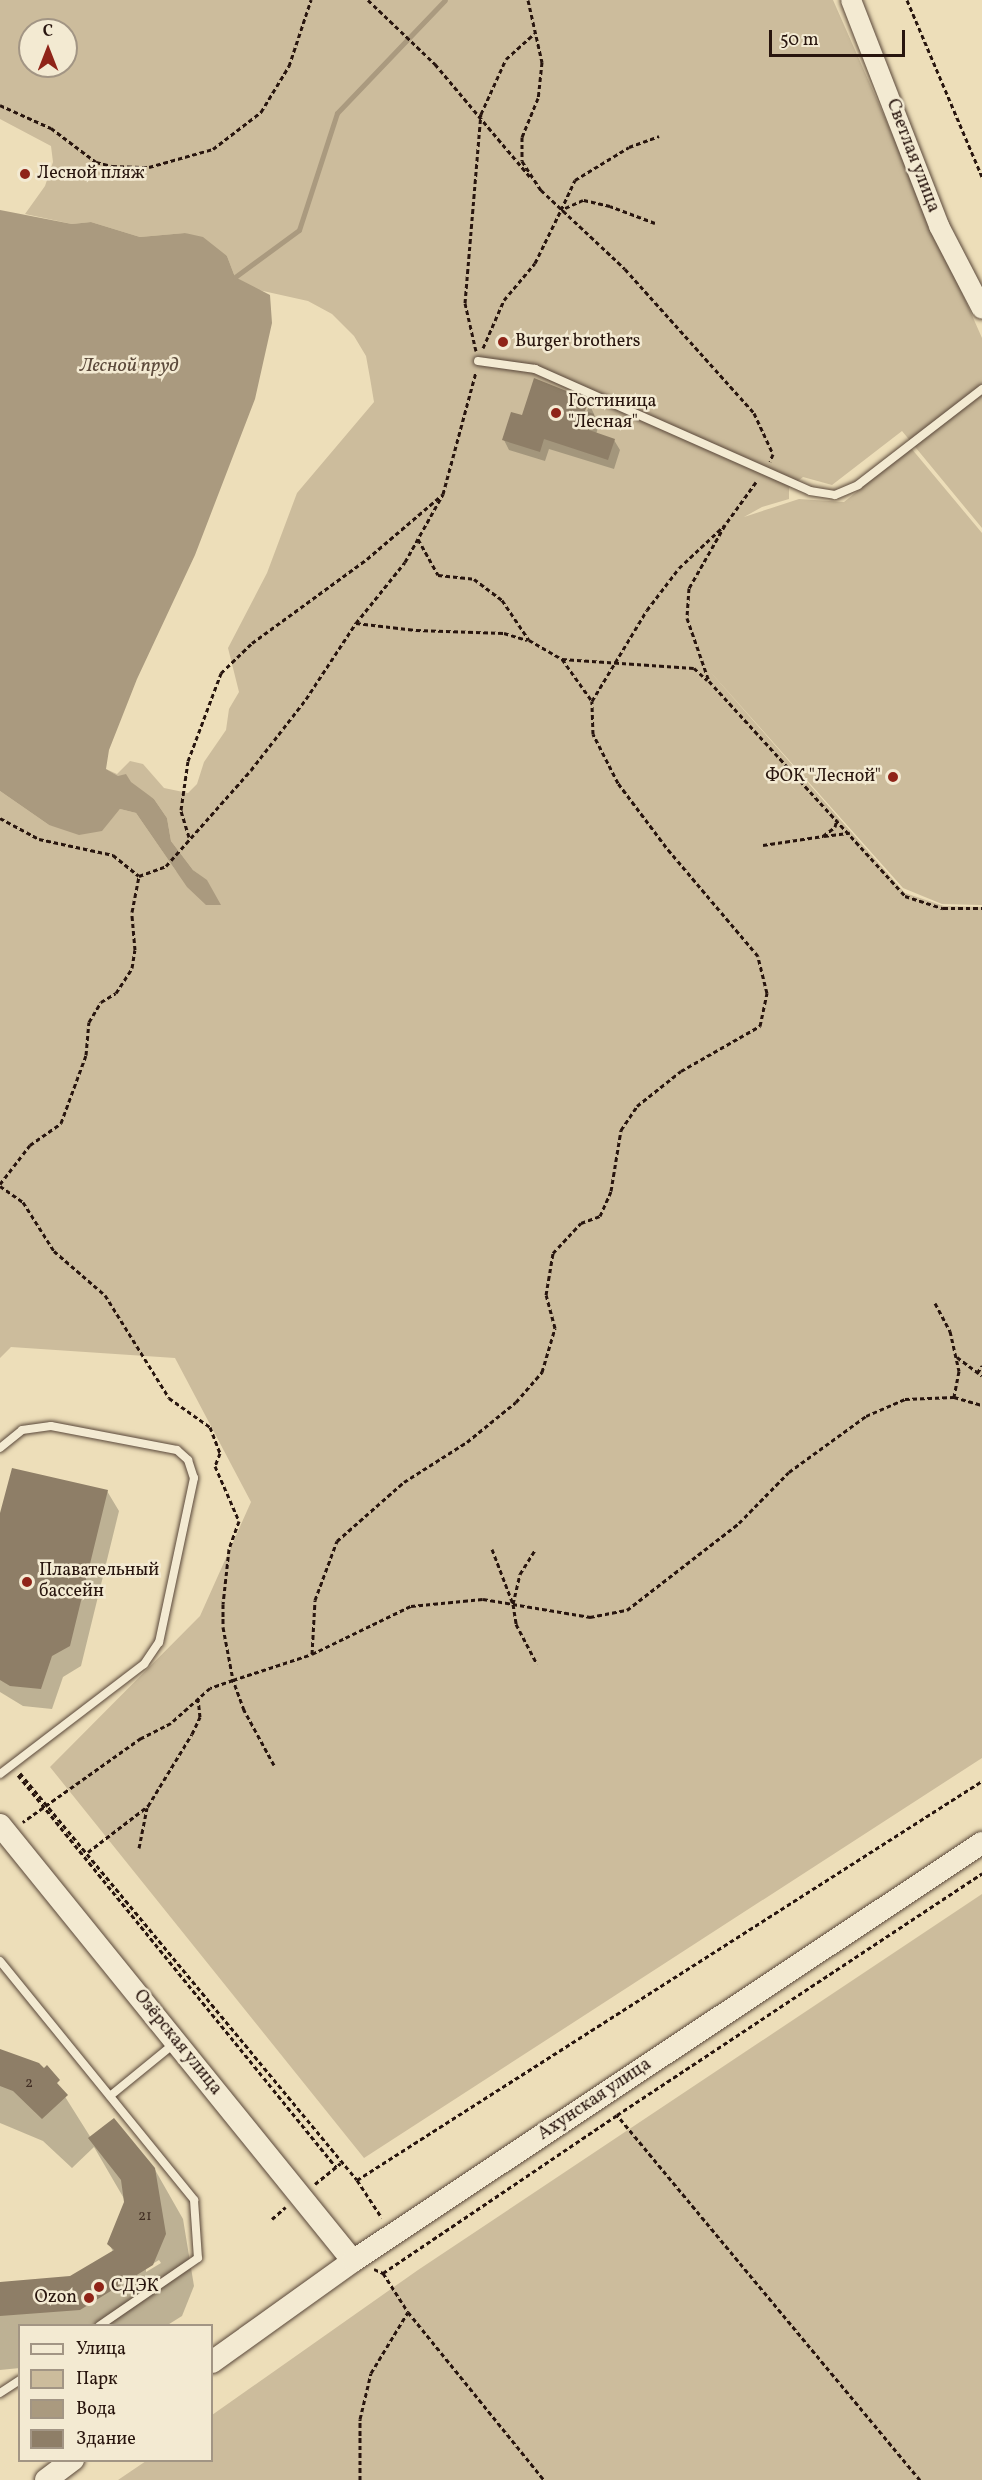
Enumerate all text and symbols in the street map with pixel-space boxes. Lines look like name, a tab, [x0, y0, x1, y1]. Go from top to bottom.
north arrow	[18, 18, 78, 78]
scale bar	[772, 18, 908, 56]
text: С	[43, 21, 53, 43]
text: 50 m	[780, 28, 819, 53]
street label: Светлая улица	[880, 96, 944, 216]
place label: Лесной пляж	[37, 163, 145, 185]
marker: Лесной пляж	[18, 167, 32, 181]
place label: Burger brothers	[515, 331, 641, 353]
marker: Burger brothers	[496, 335, 510, 349]
water label: Лесной пруд	[80, 354, 178, 378]
place label: Гостиница "Лесная"	[568, 392, 657, 434]
marker: Гостиница "Лесная"	[549, 406, 563, 420]
place label: ФОК "Лесной"	[765, 766, 881, 788]
marker: ФОК "Лесной"	[886, 770, 900, 784]
place label: Плавательный бассейн	[39, 1561, 159, 1604]
marker: Плавательный бассейн	[20, 1575, 34, 1589]
street label: Озёрская улица	[128, 1986, 226, 2100]
street label: Ахунская улица	[534, 2054, 656, 2146]
house number: 2	[25, 2075, 33, 2093]
house number: 21	[138, 2208, 152, 2226]
place label: СДЭК	[111, 2276, 159, 2298]
marker: СДЭК	[92, 2280, 106, 2294]
place label: Ozon	[35, 2287, 77, 2309]
marker: Ozon	[82, 2291, 96, 2305]
legend	[18, 2324, 213, 2462]
text: Улица	[76, 2337, 126, 2362]
text: Парк	[76, 2367, 118, 2392]
text: Вода	[76, 2397, 116, 2422]
text: Здание	[76, 2427, 136, 2452]

